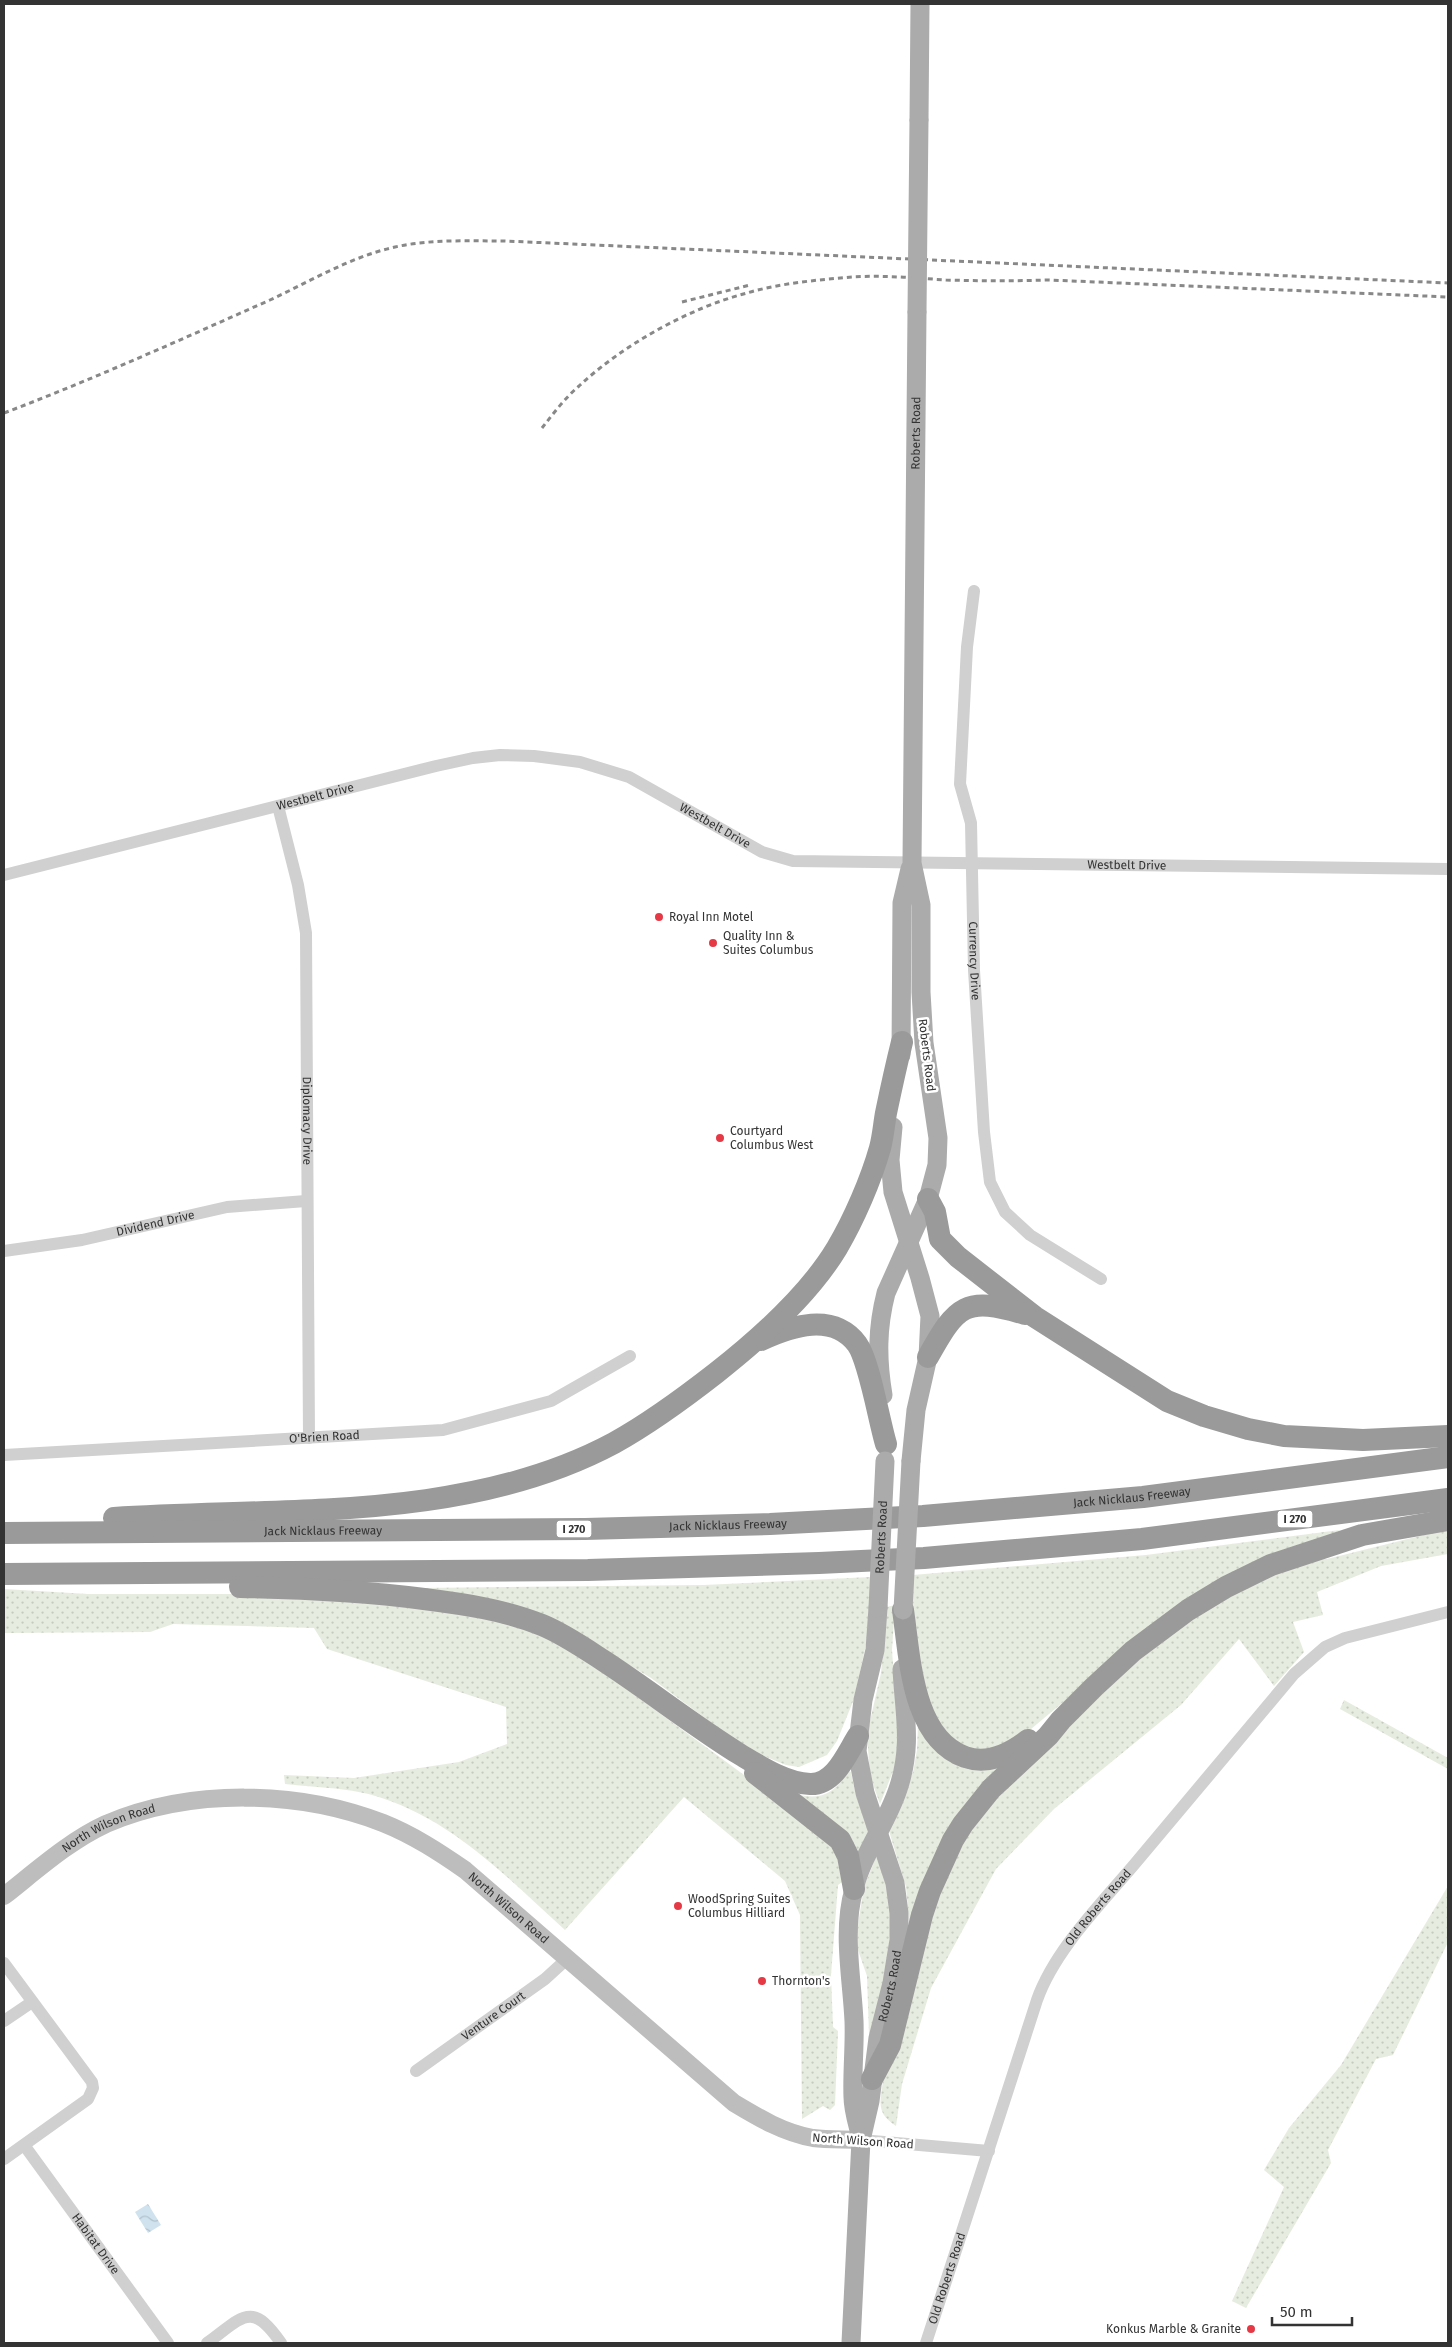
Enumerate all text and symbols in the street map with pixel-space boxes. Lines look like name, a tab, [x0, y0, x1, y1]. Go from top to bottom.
street label: Roberts Road	[909, 396, 923, 470]
street label: Westbelt Drive	[275, 780, 355, 813]
street label: Westbelt Drive	[677, 800, 753, 851]
street label: Westbelt Drive	[1087, 858, 1166, 873]
place label: Royal Inn Motel	[669, 910, 754, 924]
marker: Royal Inn Motel	[653, 911, 665, 923]
street label: Currency Drive	[966, 921, 983, 1001]
place label: Quality Inn & Suites Columbus	[723, 929, 814, 957]
marker: Quality Inn & Suites Columbus	[707, 937, 719, 949]
street label: Roberts Road	[916, 1018, 938, 1092]
street label: Diplomacy Drive	[300, 1077, 314, 1165]
place label: Courtyard Columbus West	[730, 1124, 814, 1152]
marker: Courtyard Columbus West	[714, 1132, 726, 1144]
street label: Dividend Drive	[115, 1208, 196, 1239]
street label: O'Brien Road	[289, 1428, 360, 1446]
street label: Jack Nicklaus Freeway	[1072, 1484, 1192, 1510]
street label: Roberts Road	[873, 1500, 890, 1574]
road number: I 270	[1278, 1510, 1312, 1528]
street label: Jack Nicklaus Freeway	[669, 1516, 787, 1534]
road number: I 270	[556, 1520, 592, 1538]
street label: Jack Nicklaus Freeway	[264, 1523, 382, 1538]
street label: North Wilson Road	[59, 1801, 157, 1855]
street label: Old Roberts Road	[1062, 1866, 1134, 1948]
street label: North Wilson Road	[465, 1869, 552, 1946]
place label: WoodSpring Suites Columbus Hilliard	[688, 1892, 791, 1920]
marker: WoodSpring Suites Columbus Hilliard	[672, 1900, 684, 1912]
street label: Roberts Road	[875, 1949, 904, 2024]
place label: Thornton's	[772, 1974, 830, 1988]
marker: Thornton's	[756, 1975, 768, 1987]
street label: Venture Court	[459, 1988, 528, 2043]
street label: North Wilson Road	[812, 2130, 914, 2152]
street label: Habitat Drive	[69, 2211, 123, 2277]
street label: Old Roberts Road	[926, 2231, 968, 2326]
scale bar	[1272, 2294, 1352, 2326]
text: 50 m	[1280, 2303, 1313, 2321]
place label: Konkus Marble & Granite	[1106, 2322, 1241, 2336]
marker: Konkus Marble & Granite	[1245, 2323, 1257, 2335]

